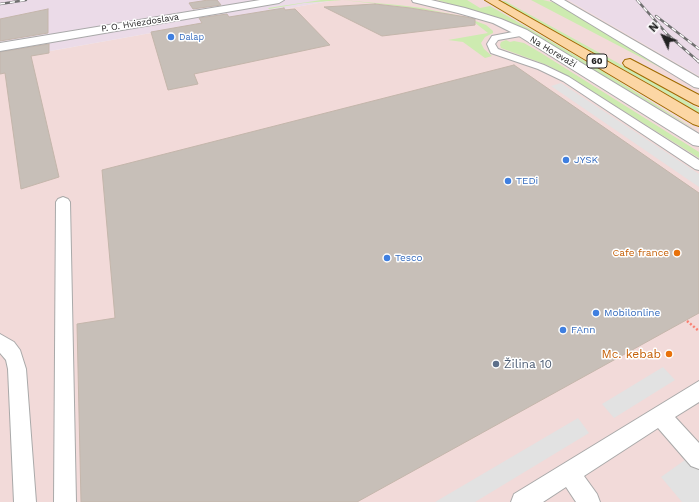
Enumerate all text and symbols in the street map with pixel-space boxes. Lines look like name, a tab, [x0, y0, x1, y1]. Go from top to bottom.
street label: P. O. Hviezdoslava	[100, 12, 180, 34]
north arrow	[643, 16, 683, 56]
text: N	[646, 20, 661, 35]
marker: Dalap	[166, 32, 176, 42]
place label: Dalap	[179, 32, 204, 42]
street label: Na Horevaží	[528, 34, 578, 70]
road number: 60	[587, 54, 607, 68]
place label: JYSK	[574, 154, 598, 166]
marker: JYSK	[561, 155, 571, 165]
place label: TEDi	[516, 175, 538, 187]
marker: TEDi	[503, 176, 513, 186]
place label: Cafe france	[612, 247, 669, 259]
marker: Cafe france	[672, 248, 682, 258]
place label: Tesco	[395, 252, 423, 264]
marker: Tesco	[382, 253, 392, 263]
place label: Mobilonline	[604, 307, 660, 319]
marker: Mobilonline	[591, 308, 601, 318]
place label: FAnn	[571, 324, 595, 336]
marker: FAnn	[558, 325, 568, 335]
place label: Mc. kebab	[601, 347, 661, 361]
marker: Mc. kebab	[664, 349, 674, 359]
place label: Žilina 10	[504, 357, 552, 371]
marker: Žilina 10	[491, 359, 501, 369]

